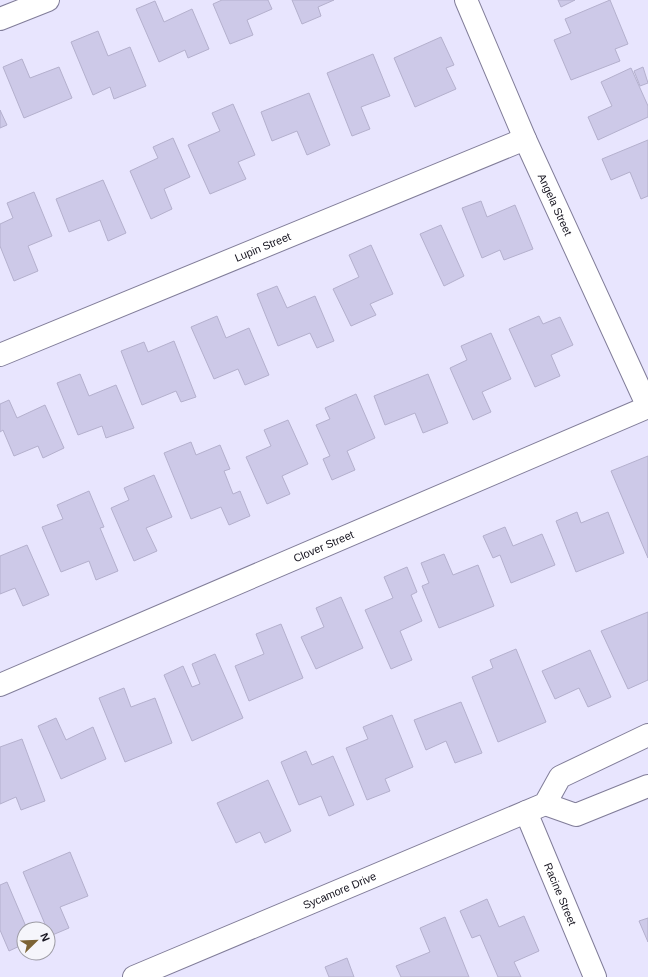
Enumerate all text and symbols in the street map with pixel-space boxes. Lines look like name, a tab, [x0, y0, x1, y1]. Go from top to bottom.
street label: Angela Street	[536, 172, 574, 237]
street label: Lupin Street	[233, 230, 292, 264]
street label: Clover Street	[292, 528, 355, 564]
street label: Racine Street	[542, 861, 579, 927]
street label: Sycamore Drive	[301, 870, 378, 911]
north arrow	[16, 921, 56, 961]
text: N	[38, 931, 52, 943]

